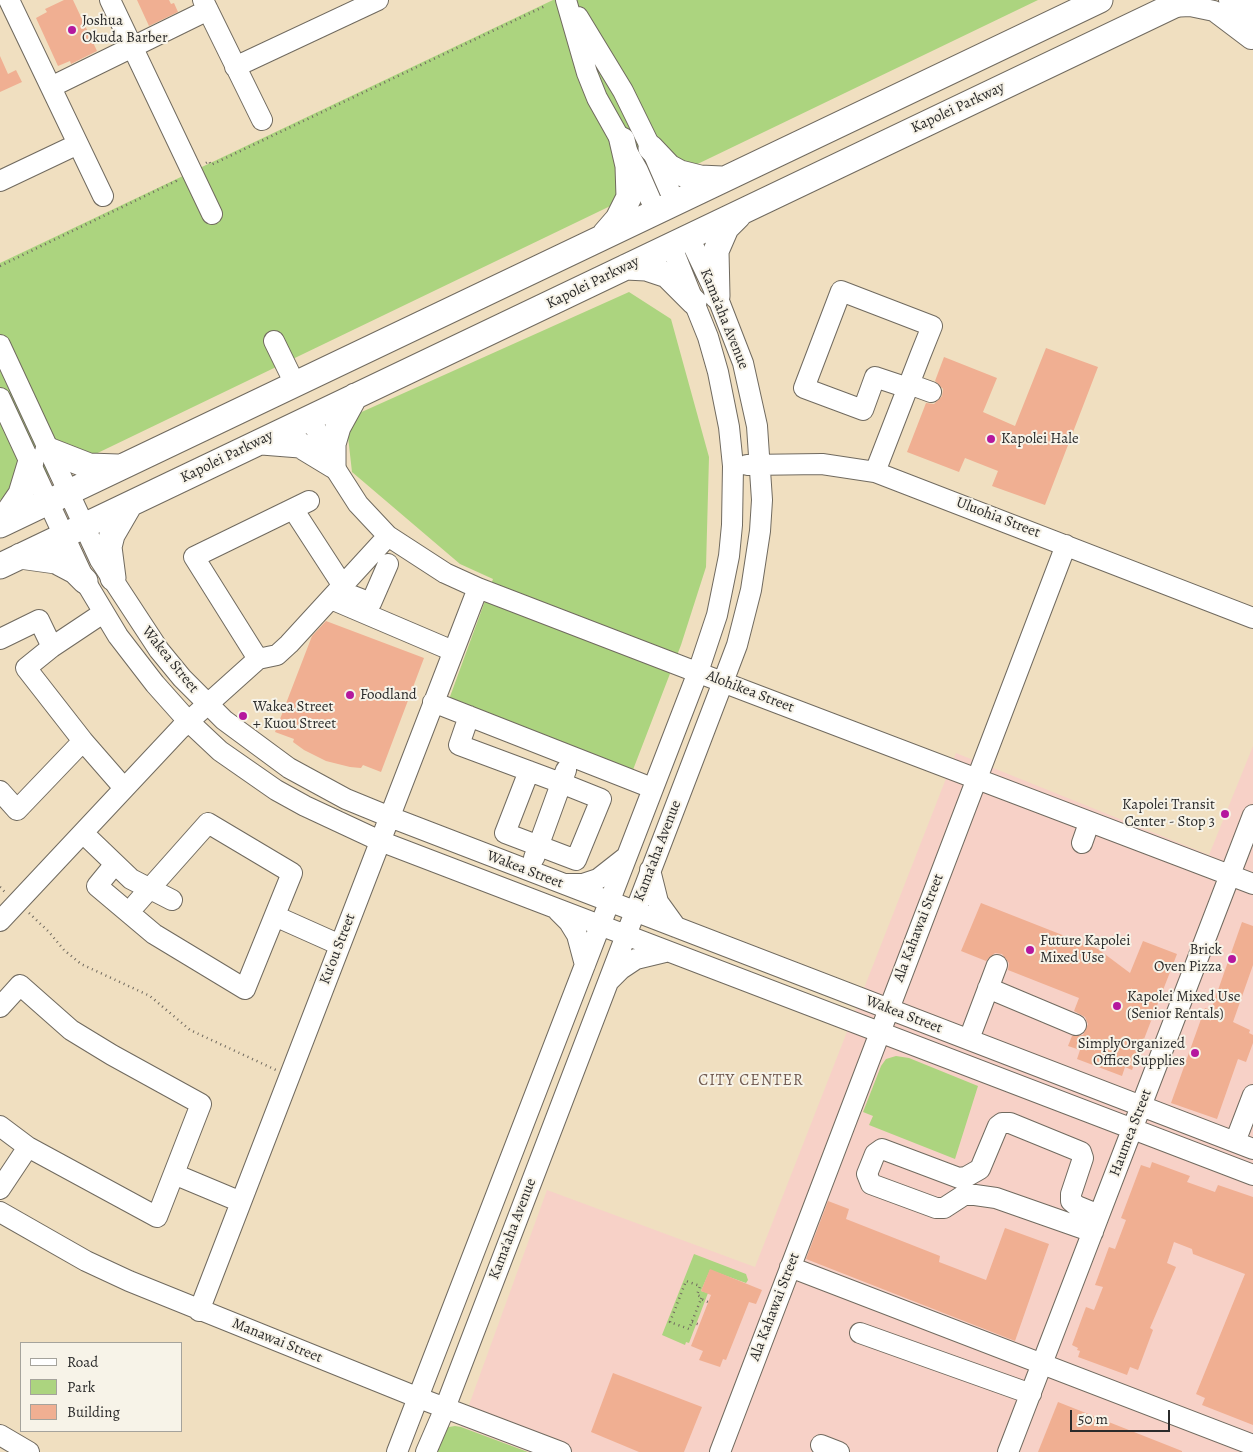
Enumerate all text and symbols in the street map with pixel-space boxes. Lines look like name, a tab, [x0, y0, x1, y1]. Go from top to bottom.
place label: Joshua Okuda Barber	[82, 12, 168, 47]
marker: Joshua Okuda Barber	[66, 24, 78, 36]
street label: Kapolei Parkway	[908, 78, 1008, 138]
street label: Kapolei Parkway	[544, 253, 642, 313]
street label: Kama'aha Avenue	[696, 266, 752, 372]
street label: Kapolei Parkway	[178, 427, 276, 487]
place label: Kapolei Hale	[1001, 430, 1079, 448]
marker: Kapolei Hale	[985, 433, 997, 445]
street label: Uluohia Street	[953, 494, 1043, 542]
street label: Wakea Street	[138, 623, 202, 697]
street label: Alohikea Street	[704, 667, 796, 717]
place label: Foodland	[360, 686, 417, 704]
marker: Foodland	[344, 689, 356, 701]
place label: Wakea Street + Kuou Street	[253, 698, 336, 733]
marker: Wakea Street + Kuou Street	[237, 710, 249, 722]
place label: Kapolei Transit Center - Stop 3	[1122, 796, 1215, 831]
street label: Kama'aha Avenue	[630, 798, 686, 904]
marker: Kapolei Transit Center - Stop 3	[1219, 808, 1231, 820]
street label: Wakea Street	[484, 847, 566, 893]
street label: Ala Kahawai Street	[890, 871, 948, 985]
street label: Ku'ou Street	[316, 911, 360, 987]
place label: Future Kapolei Mixed Use	[1040, 932, 1130, 967]
place label: Brick Oven Pizza	[1154, 941, 1222, 976]
marker: Future Kapolei Mixed Use	[1024, 944, 1036, 956]
marker: Brick Oven Pizza	[1226, 953, 1238, 965]
place label: Kapolei Mixed Use (Senior Rentals)	[1127, 988, 1241, 1023]
street label: Wakea Street	[863, 992, 945, 1038]
marker: Kapolei Mixed Use (Senior Rentals)	[1111, 1000, 1123, 1012]
place label: SimplyOrganized Office Supplies	[1078, 1035, 1185, 1070]
marker: SimplyOrganized Office Supplies	[1189, 1047, 1201, 1059]
district label: CITY CENTER	[697, 1071, 805, 1091]
street label: Haumea Street	[1106, 1087, 1156, 1179]
street label: Kama'aha Avenue	[485, 1176, 541, 1282]
street label: Ala Kahawai Street	[746, 1250, 804, 1364]
street label: Manawai Street	[229, 1315, 325, 1367]
legend	[20, 1342, 182, 1432]
text: Road	[67, 1352, 98, 1372]
text: Park	[67, 1377, 95, 1397]
scale bar	[1073, 1400, 1173, 1432]
text: Building	[67, 1402, 120, 1422]
text: 50 m	[1078, 1409, 1108, 1429]

